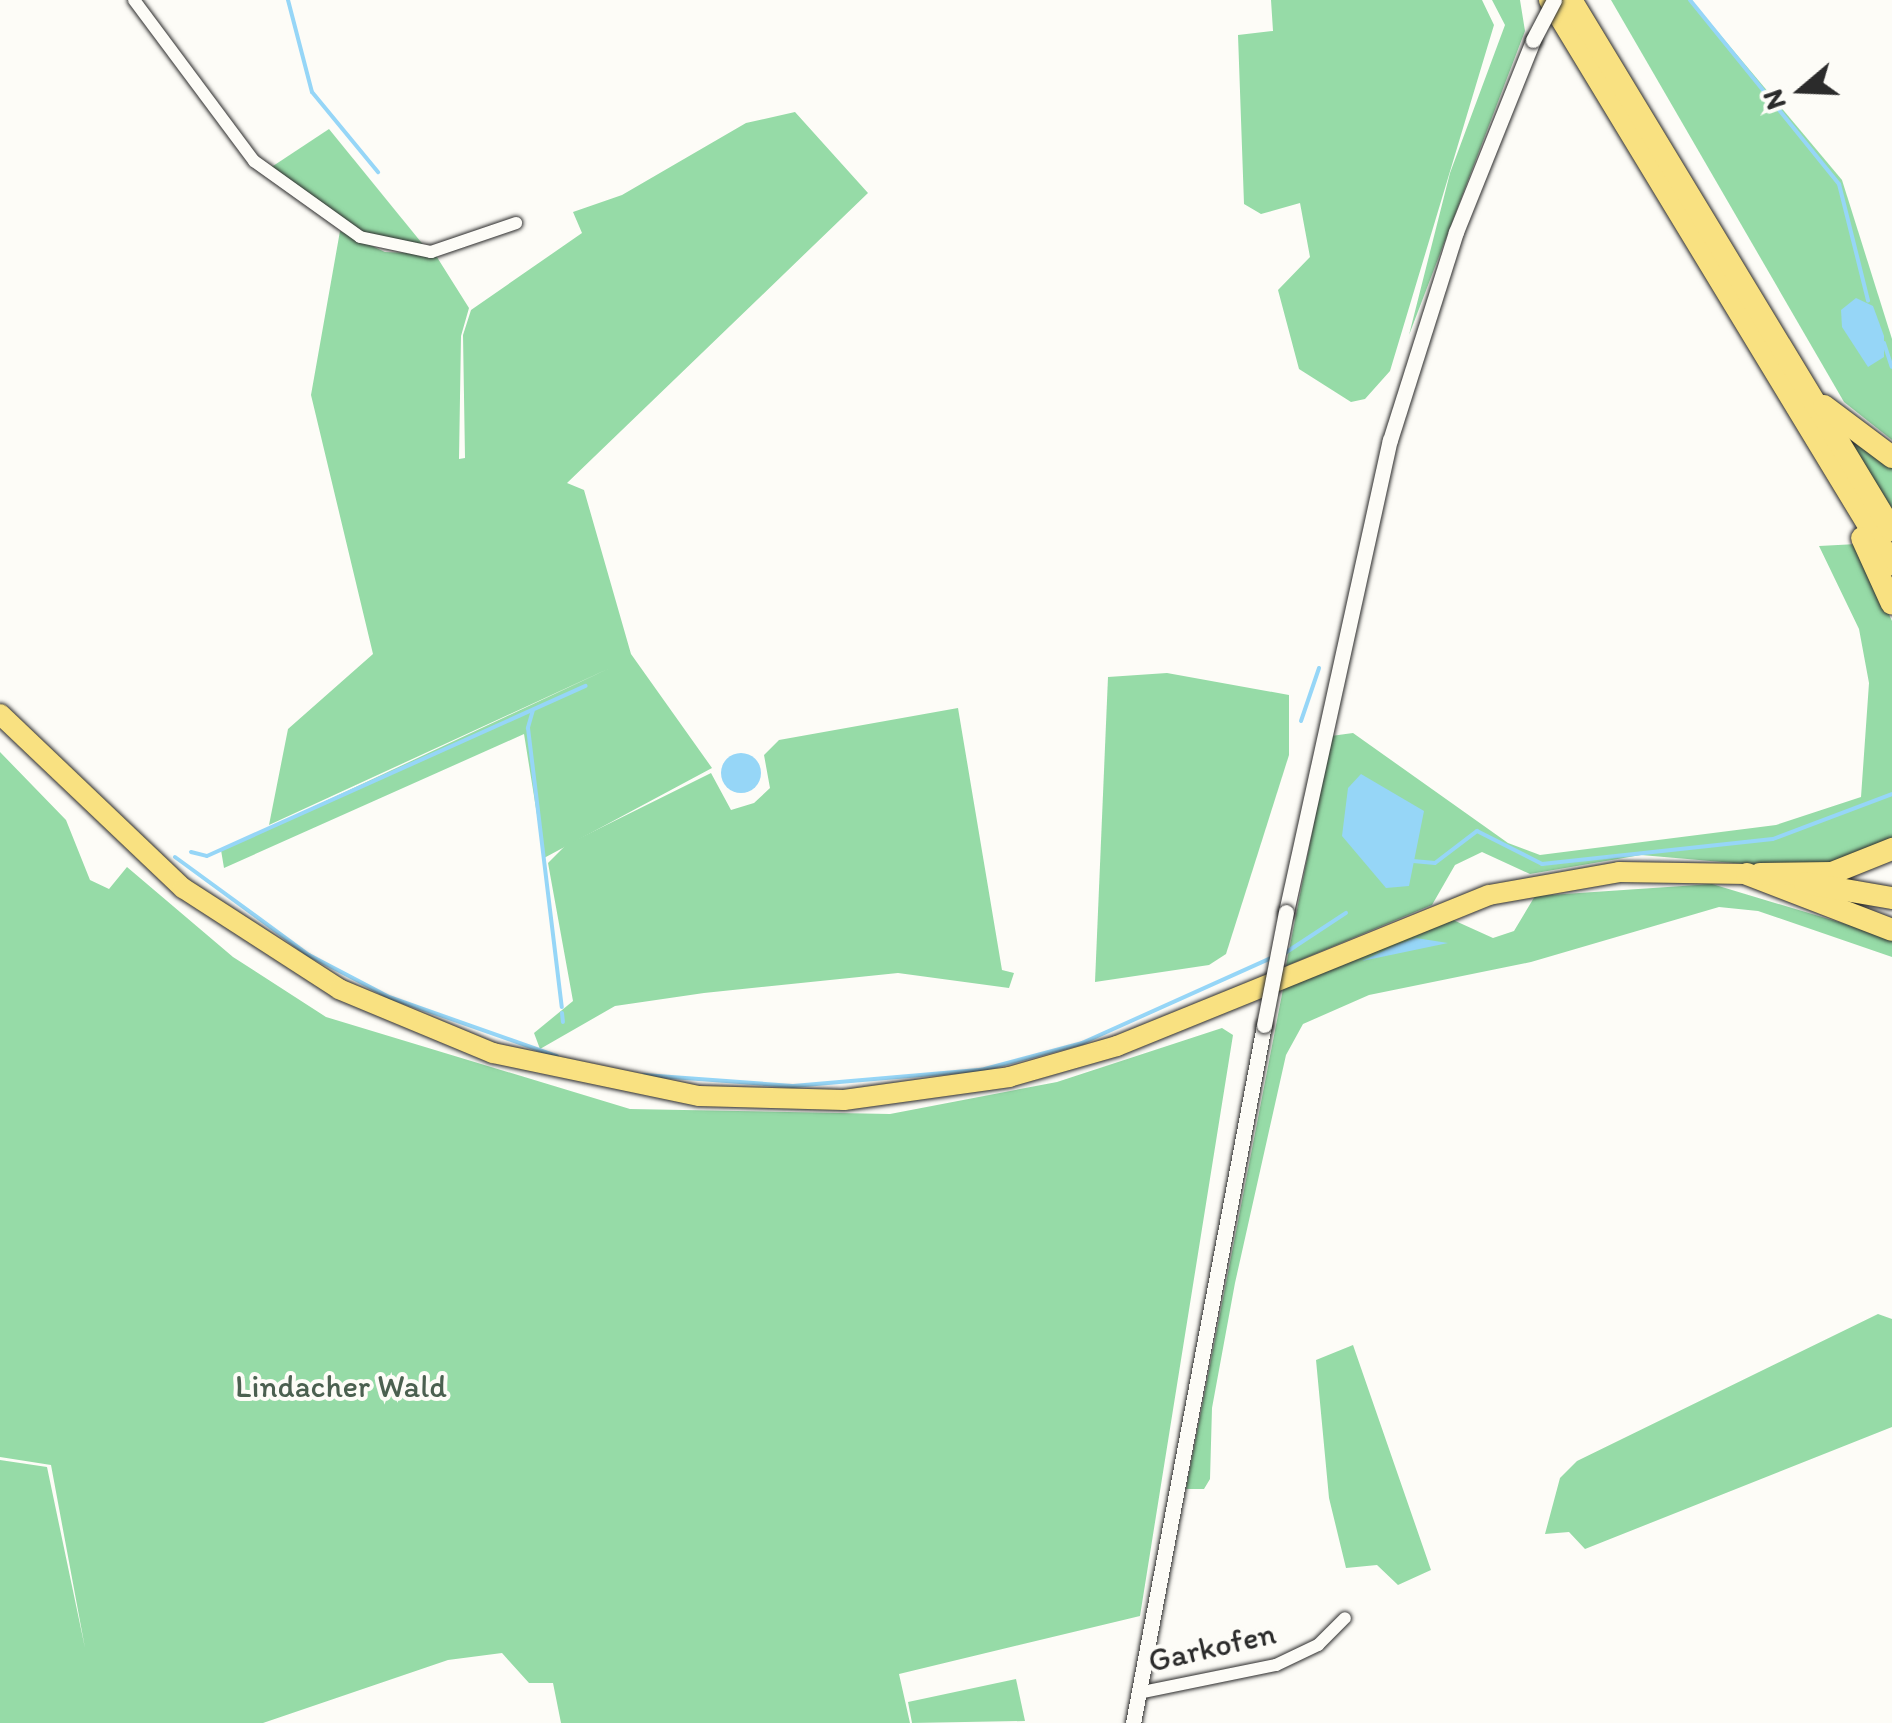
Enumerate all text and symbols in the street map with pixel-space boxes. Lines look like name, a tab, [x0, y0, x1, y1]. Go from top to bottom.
north arrow	[1752, 40, 1852, 140]
text: N	[1754, 85, 1793, 114]
park label: Lindacher Wald	[235, 1367, 447, 1405]
street label: Garkofen	[1145, 1614, 1279, 1680]

